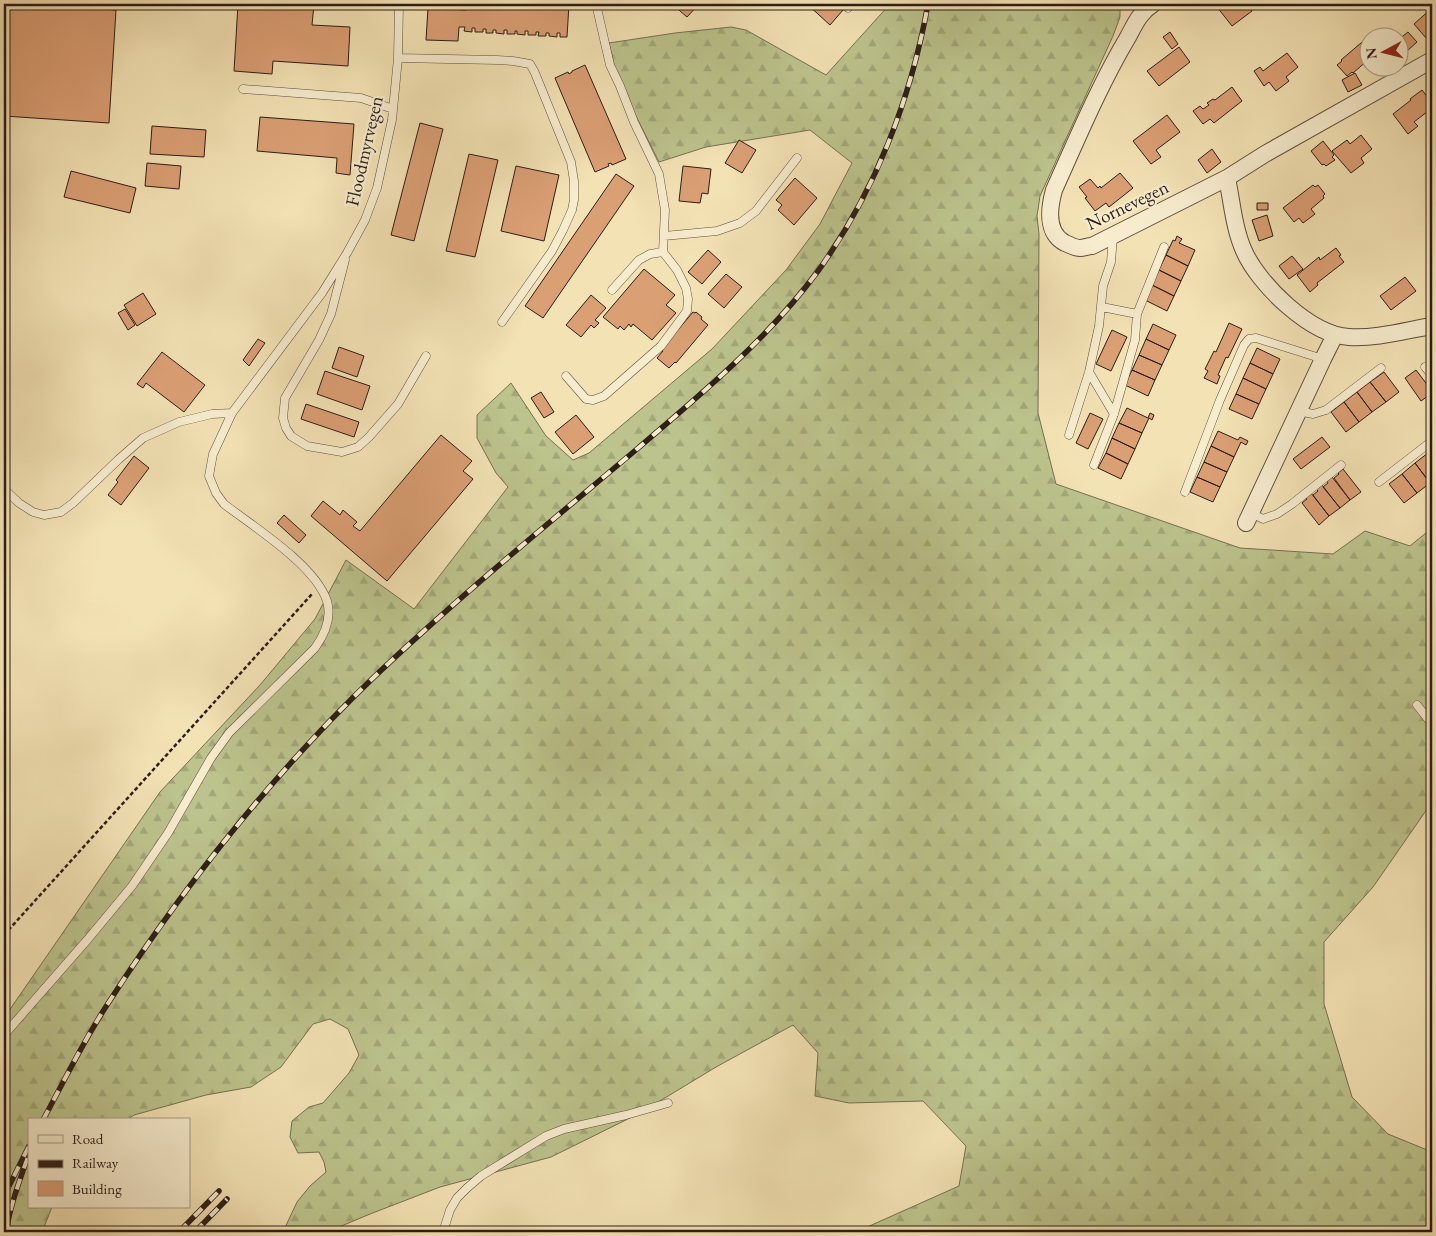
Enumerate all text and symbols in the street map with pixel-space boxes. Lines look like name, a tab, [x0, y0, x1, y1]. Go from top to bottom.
north arrow	[1358, 28, 1408, 78]
text: N	[1361, 46, 1381, 60]
street label: Floodmyrvegen	[339, 93, 389, 209]
street label: Nornevegen	[1081, 174, 1173, 236]
legend	[28, 1118, 190, 1208]
text: Road	[72, 1129, 104, 1148]
text: Railway	[72, 1153, 119, 1172]
text: Building	[72, 1179, 122, 1198]

